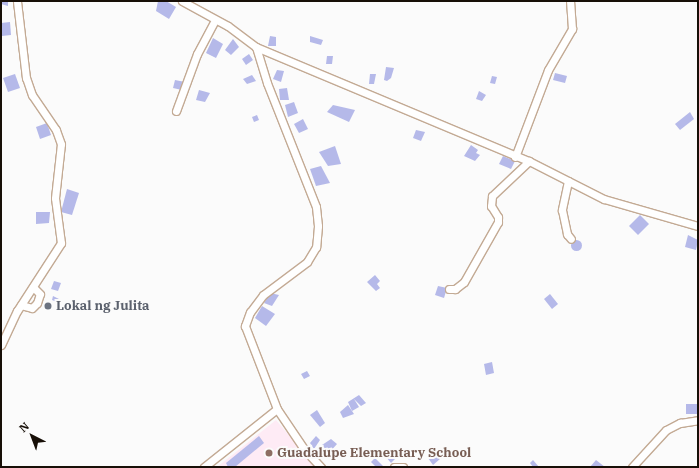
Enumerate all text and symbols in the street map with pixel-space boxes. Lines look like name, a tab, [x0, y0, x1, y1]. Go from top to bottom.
place label: Lokal ng Julita	[56, 298, 149, 314]
marker: Lokal ng Julita	[43, 301, 53, 311]
north arrow	[12, 416, 52, 456]
text: N	[16, 419, 32, 435]
place label: Guadalupe Elementary School	[277, 445, 471, 461]
marker: Guadalupe Elementary School	[264, 448, 274, 458]

